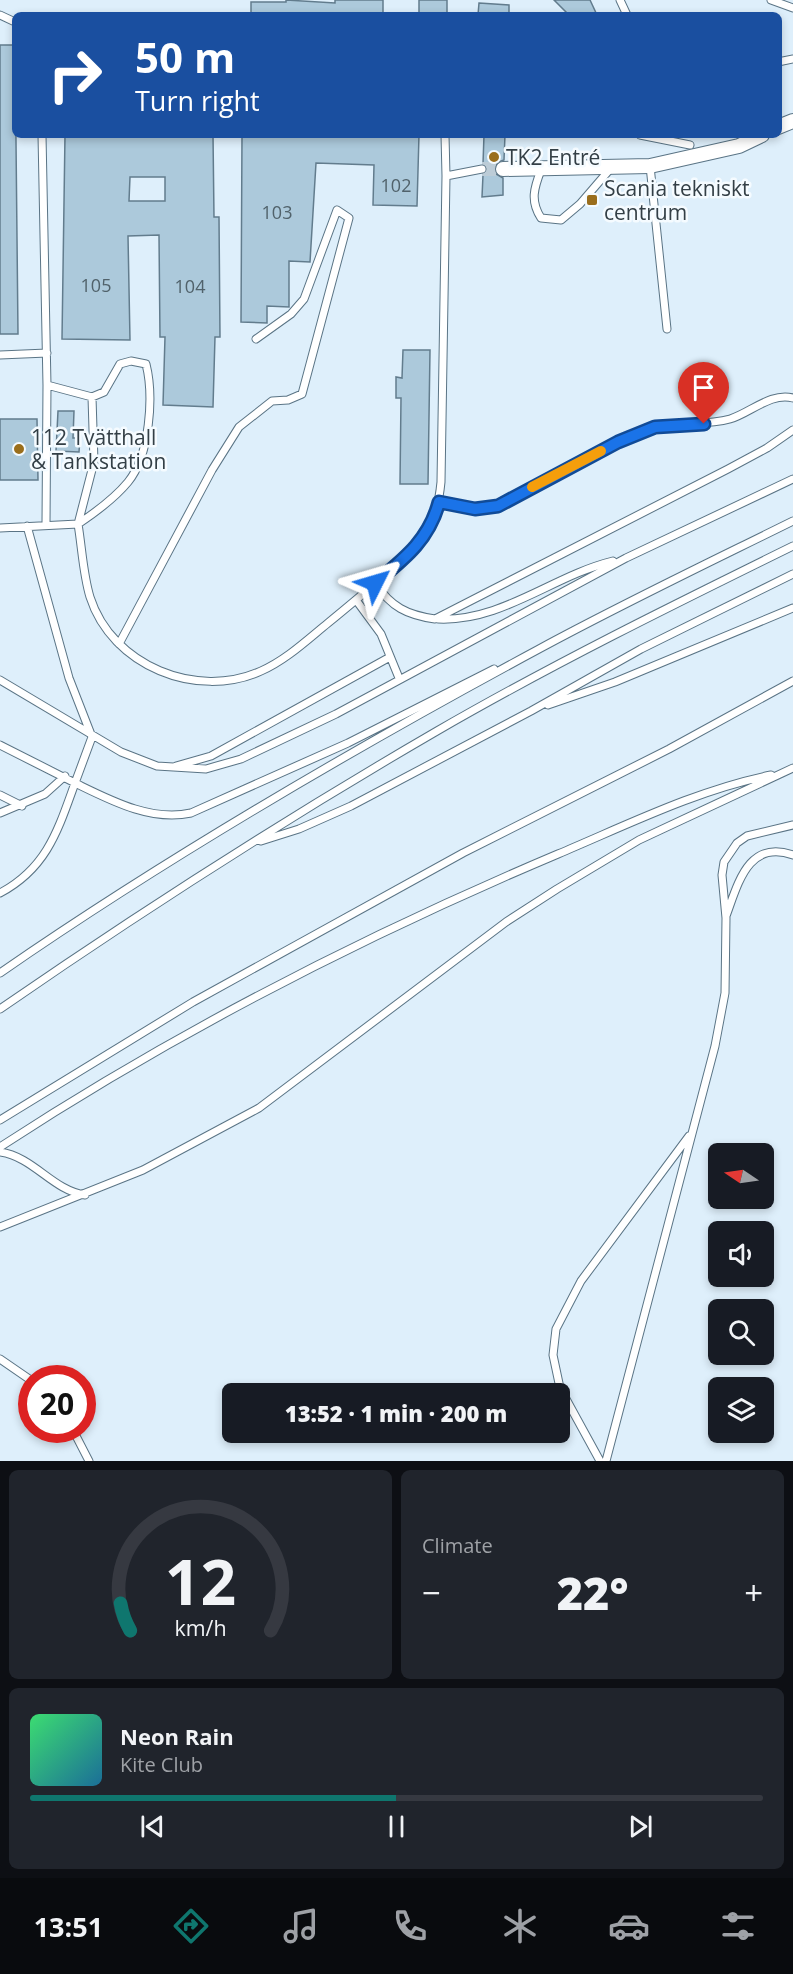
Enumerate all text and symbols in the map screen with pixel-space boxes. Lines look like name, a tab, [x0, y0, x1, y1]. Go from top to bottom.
text: 50 m	[135, 28, 235, 85]
icon: right	[36, 36, 114, 114]
text: Turn right	[135, 82, 260, 119]
place label: TK2 Entré	[506, 143, 600, 171]
marker: TK2 Entré	[487, 150, 501, 164]
house number: 102	[381, 173, 411, 197]
place label: Scania tekniskt centrum	[604, 174, 750, 226]
marker: Scania tekniskt centrum	[585, 193, 599, 207]
house number: 103	[262, 200, 292, 224]
house number: 105	[81, 273, 111, 297]
house number: 104	[175, 274, 205, 298]
pin	[678, 362, 729, 424]
icon: arrive	[687, 371, 720, 404]
place label: 112 Tvätthall & Tankstation	[31, 423, 166, 475]
marker: 112 Tvätthall & Tankstation	[12, 442, 26, 456]
position arrow	[343, 551, 407, 615]
north arrow	[708, 1143, 774, 1209]
map controls	[708, 1143, 774, 1443]
button: sound	[708, 1221, 774, 1287]
button: search	[708, 1299, 774, 1365]
speed limit sign: 20	[18, 1365, 96, 1443]
button: layers	[708, 1377, 774, 1443]
text: 13:52 · 1 min · 200 m	[285, 1398, 507, 1428]
text: Climate	[422, 1532, 493, 1559]
text: 12	[165, 1538, 236, 1623]
text: 22°	[557, 1562, 628, 1623]
text: −	[422, 1570, 441, 1615]
text: +	[744, 1570, 763, 1615]
text: km/h	[174, 1614, 227, 1643]
text: Neon Rain	[120, 1721, 234, 1751]
text: Kite Club	[120, 1751, 203, 1778]
icon: previous	[136, 1810, 169, 1843]
icon: pause	[380, 1810, 413, 1843]
icon: next	[624, 1810, 657, 1843]
icon: directions	[170, 1905, 212, 1947]
icon: music	[280, 1905, 322, 1947]
icon: phone	[389, 1905, 431, 1947]
icon: climate	[499, 1905, 541, 1947]
icon: car	[608, 1905, 650, 1947]
icon: filters	[717, 1905, 759, 1947]
text: 13:51	[34, 1908, 103, 1945]

